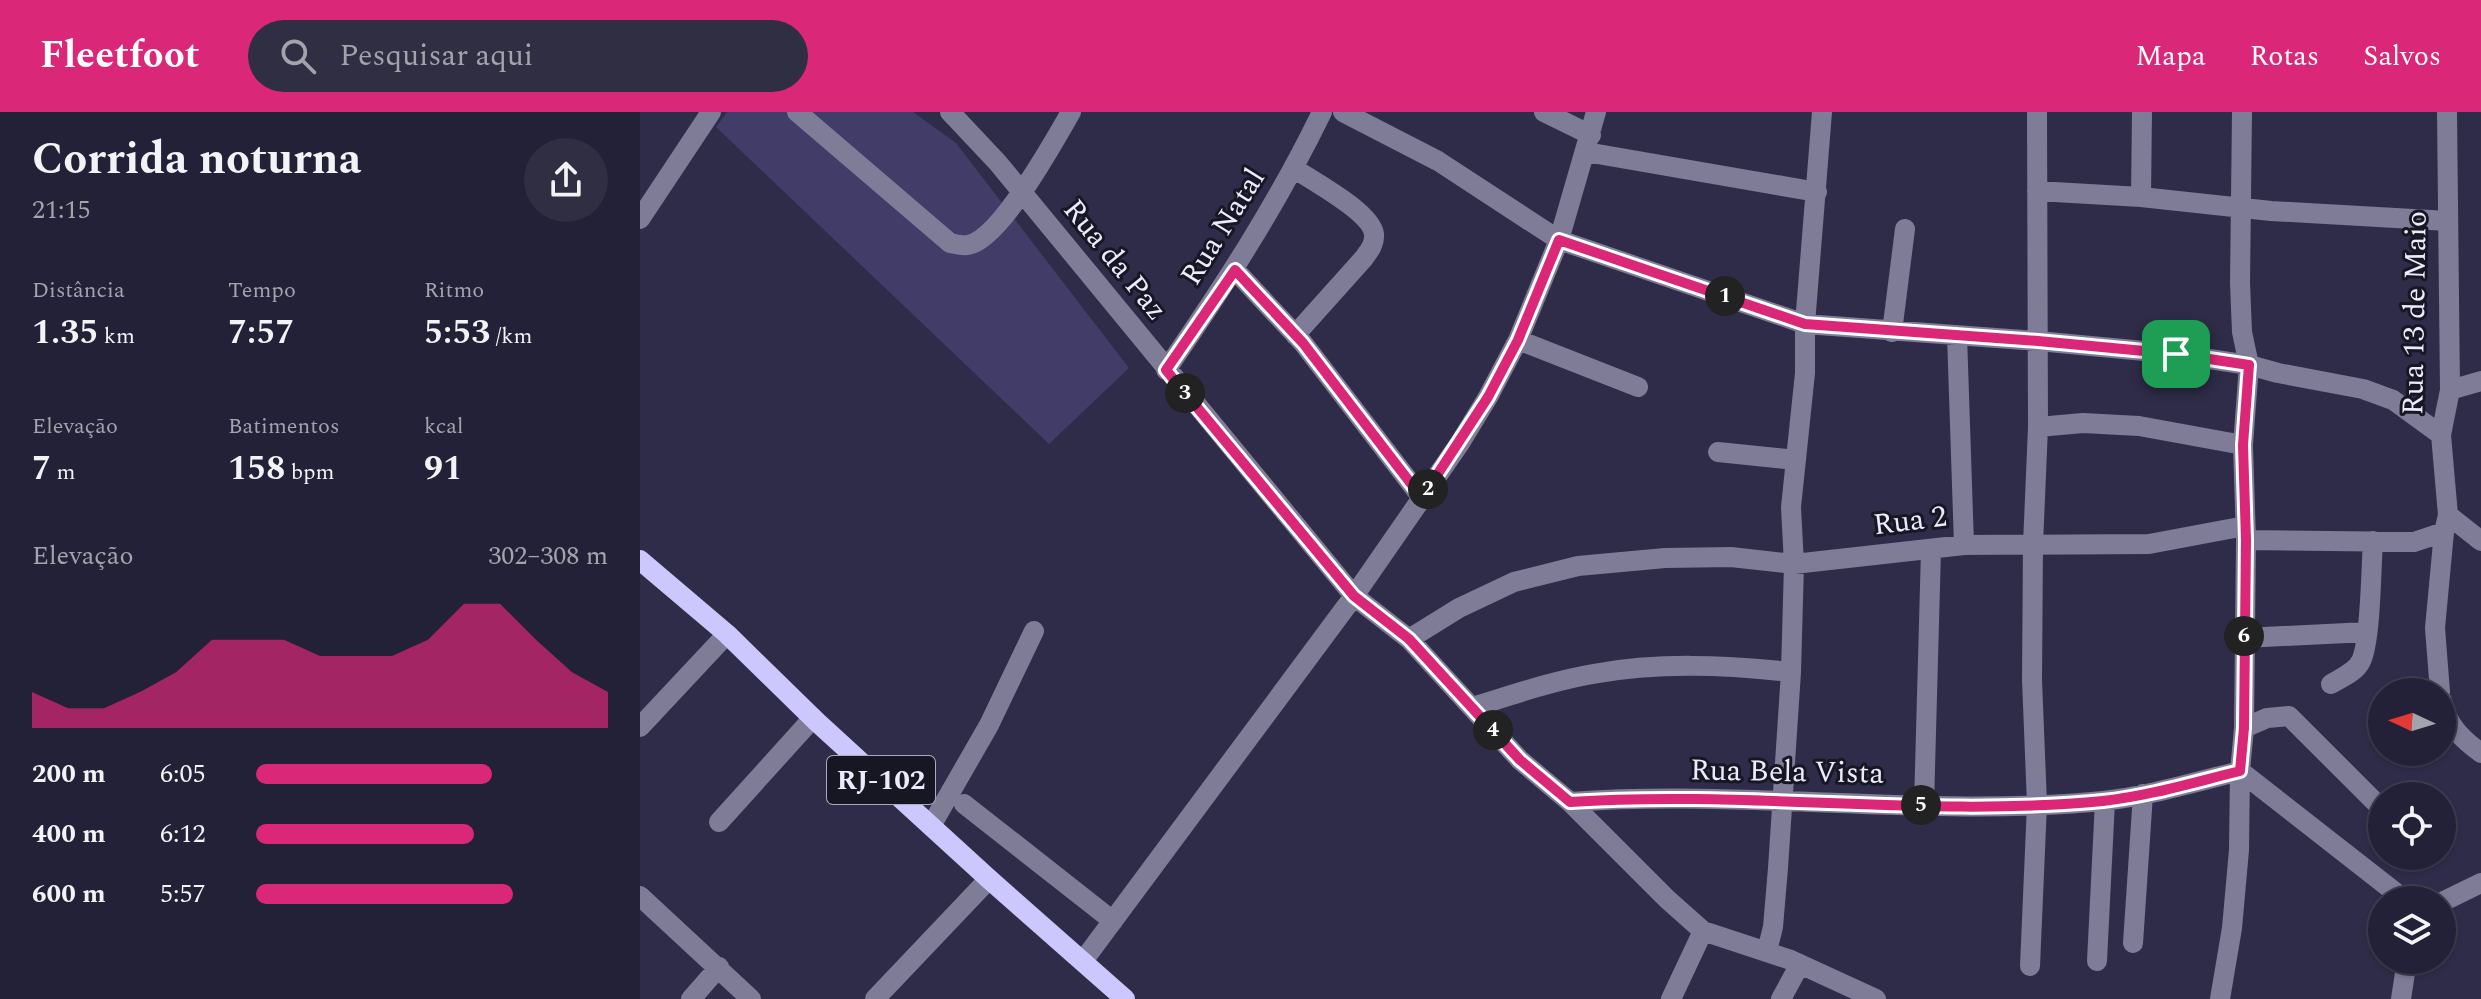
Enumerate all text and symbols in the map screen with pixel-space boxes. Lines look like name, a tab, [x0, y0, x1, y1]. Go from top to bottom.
search box	[248, 20, 808, 92]
text: Fleetfoot	[40, 27, 200, 85]
text: Pesquisar aqui	[340, 33, 533, 79]
icon: search	[276, 34, 320, 78]
text: Mapa	[2136, 35, 2206, 78]
text: Rotas	[2250, 35, 2319, 78]
text: Salvos	[2363, 35, 2441, 78]
text: Corrida noturna	[32, 126, 361, 193]
button: share	[524, 138, 608, 222]
street label: Rua Natal	[1169, 159, 1277, 295]
street label: Rua da Paz	[1051, 189, 1179, 331]
text: 21:15	[32, 190, 91, 230]
street label: Rua 13 de Maio	[2390, 211, 2440, 415]
text: Distância	[32, 274, 125, 307]
text: Tempo	[228, 274, 296, 307]
text: Ritmo	[424, 274, 484, 307]
pin: 1	[1705, 276, 1745, 316]
text: 1	[1719, 279, 1731, 312]
text: 1.35	[32, 307, 98, 359]
text: 7:57	[228, 307, 294, 359]
text: 5:53	[424, 307, 490, 359]
text: km	[98, 320, 135, 353]
text: /km	[490, 320, 533, 353]
pin	[2142, 320, 2210, 388]
icon: arrive	[2154, 332, 2198, 376]
pin: 3	[1165, 373, 1205, 413]
text: 3	[1179, 376, 1191, 409]
text: Elevação	[32, 410, 118, 443]
text: Batimentos	[228, 410, 339, 443]
text: kcal	[424, 410, 464, 443]
text: 7	[32, 443, 51, 495]
text: 158	[228, 443, 285, 495]
text: 91	[424, 443, 462, 495]
text: m	[51, 456, 76, 489]
text: bpm	[285, 456, 334, 489]
pin: 2	[1408, 469, 1448, 509]
text: 2	[1422, 472, 1434, 505]
street label: Rua 2	[1871, 494, 1949, 548]
text: Elevação	[32, 536, 134, 576]
text: 302–308 m	[488, 536, 608, 576]
pin: 6	[2224, 616, 2264, 656]
text: 6	[2238, 619, 2250, 652]
north arrow	[2368, 678, 2456, 766]
map controls	[2368, 678, 2456, 974]
pin: 4	[1473, 710, 1513, 750]
text: 4	[1487, 713, 1499, 746]
street label: Rua Bela Vista	[1690, 747, 1885, 797]
text: 200 m	[32, 754, 106, 794]
text: 6:05	[160, 754, 206, 794]
road number: RJ-102	[827, 756, 935, 804]
button: locate	[2368, 782, 2456, 870]
pin: 5	[1901, 785, 1941, 825]
text: 5	[1915, 788, 1927, 821]
text: 400 m	[32, 814, 106, 854]
text: 6:12	[160, 814, 206, 854]
text: 600 m	[32, 874, 106, 914]
text: 5:57	[160, 874, 206, 914]
button: layers	[2368, 886, 2456, 974]

